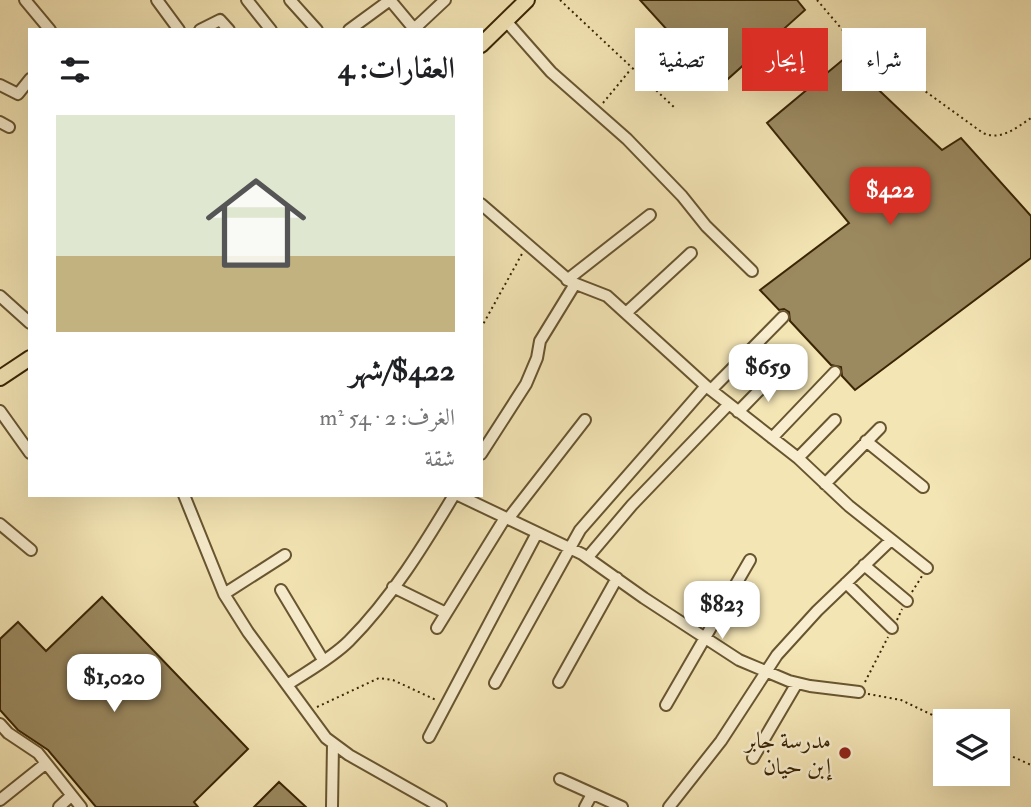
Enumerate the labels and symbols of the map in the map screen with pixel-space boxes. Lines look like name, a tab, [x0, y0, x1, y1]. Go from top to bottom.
pin: $422	[849, 168, 931, 227]
pin: $659	[727, 344, 809, 404]
pin: $823	[681, 582, 763, 641]
pin: $1,020	[57, 654, 171, 714]
place label: مدرسة جابر إبن حيان	[743, 726, 833, 781]
marker: مدرسة جابر إبن حيان	[837, 745, 853, 761]

